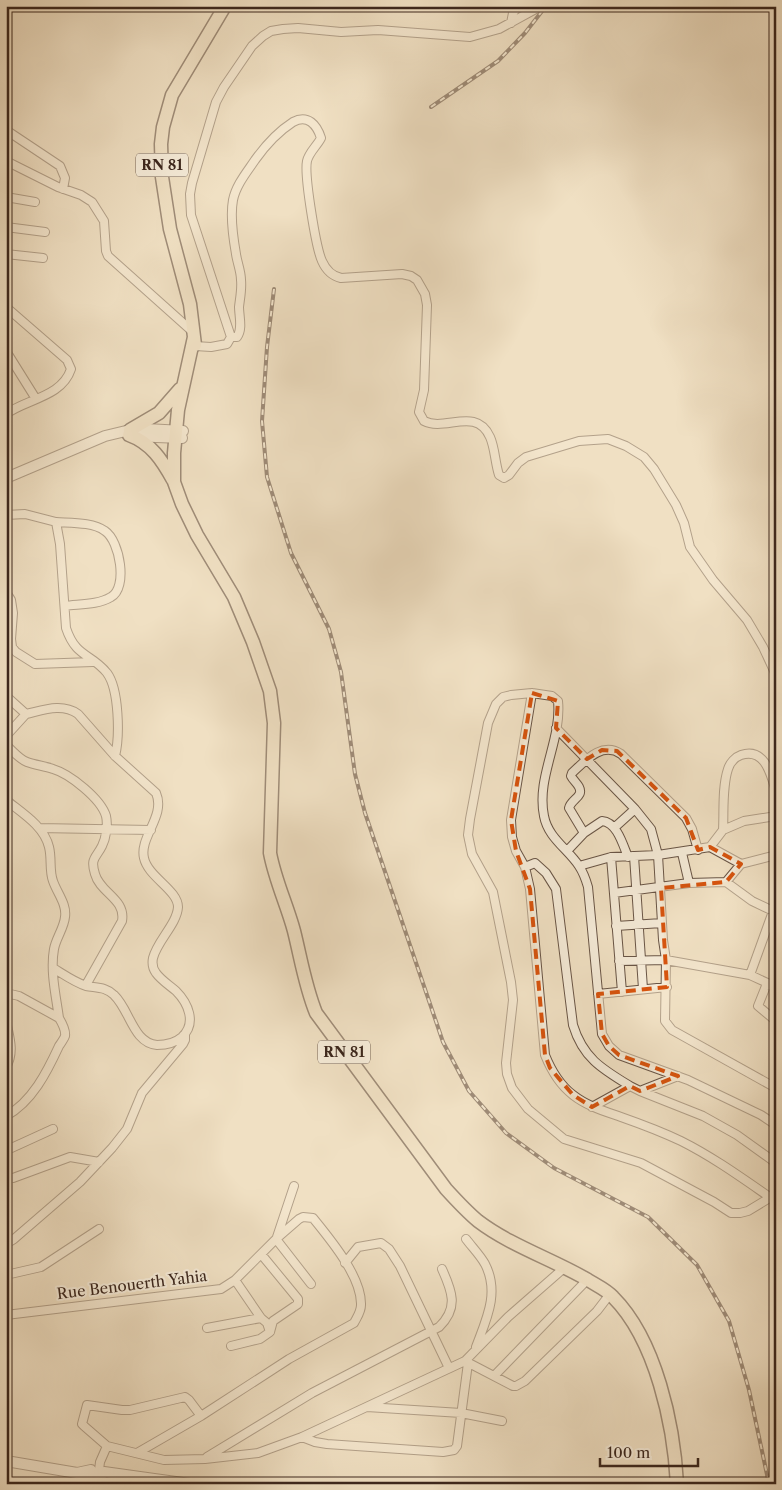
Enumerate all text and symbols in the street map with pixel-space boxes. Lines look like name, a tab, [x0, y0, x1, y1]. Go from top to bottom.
road number: RN 81	[136, 154, 188, 176]
road number: RN 81	[318, 1040, 370, 1064]
street label: Rue Benouerth Yahia	[56, 1266, 208, 1303]
scale bar	[600, 1435, 697, 1467]
text: 100 m	[607, 1443, 650, 1462]

